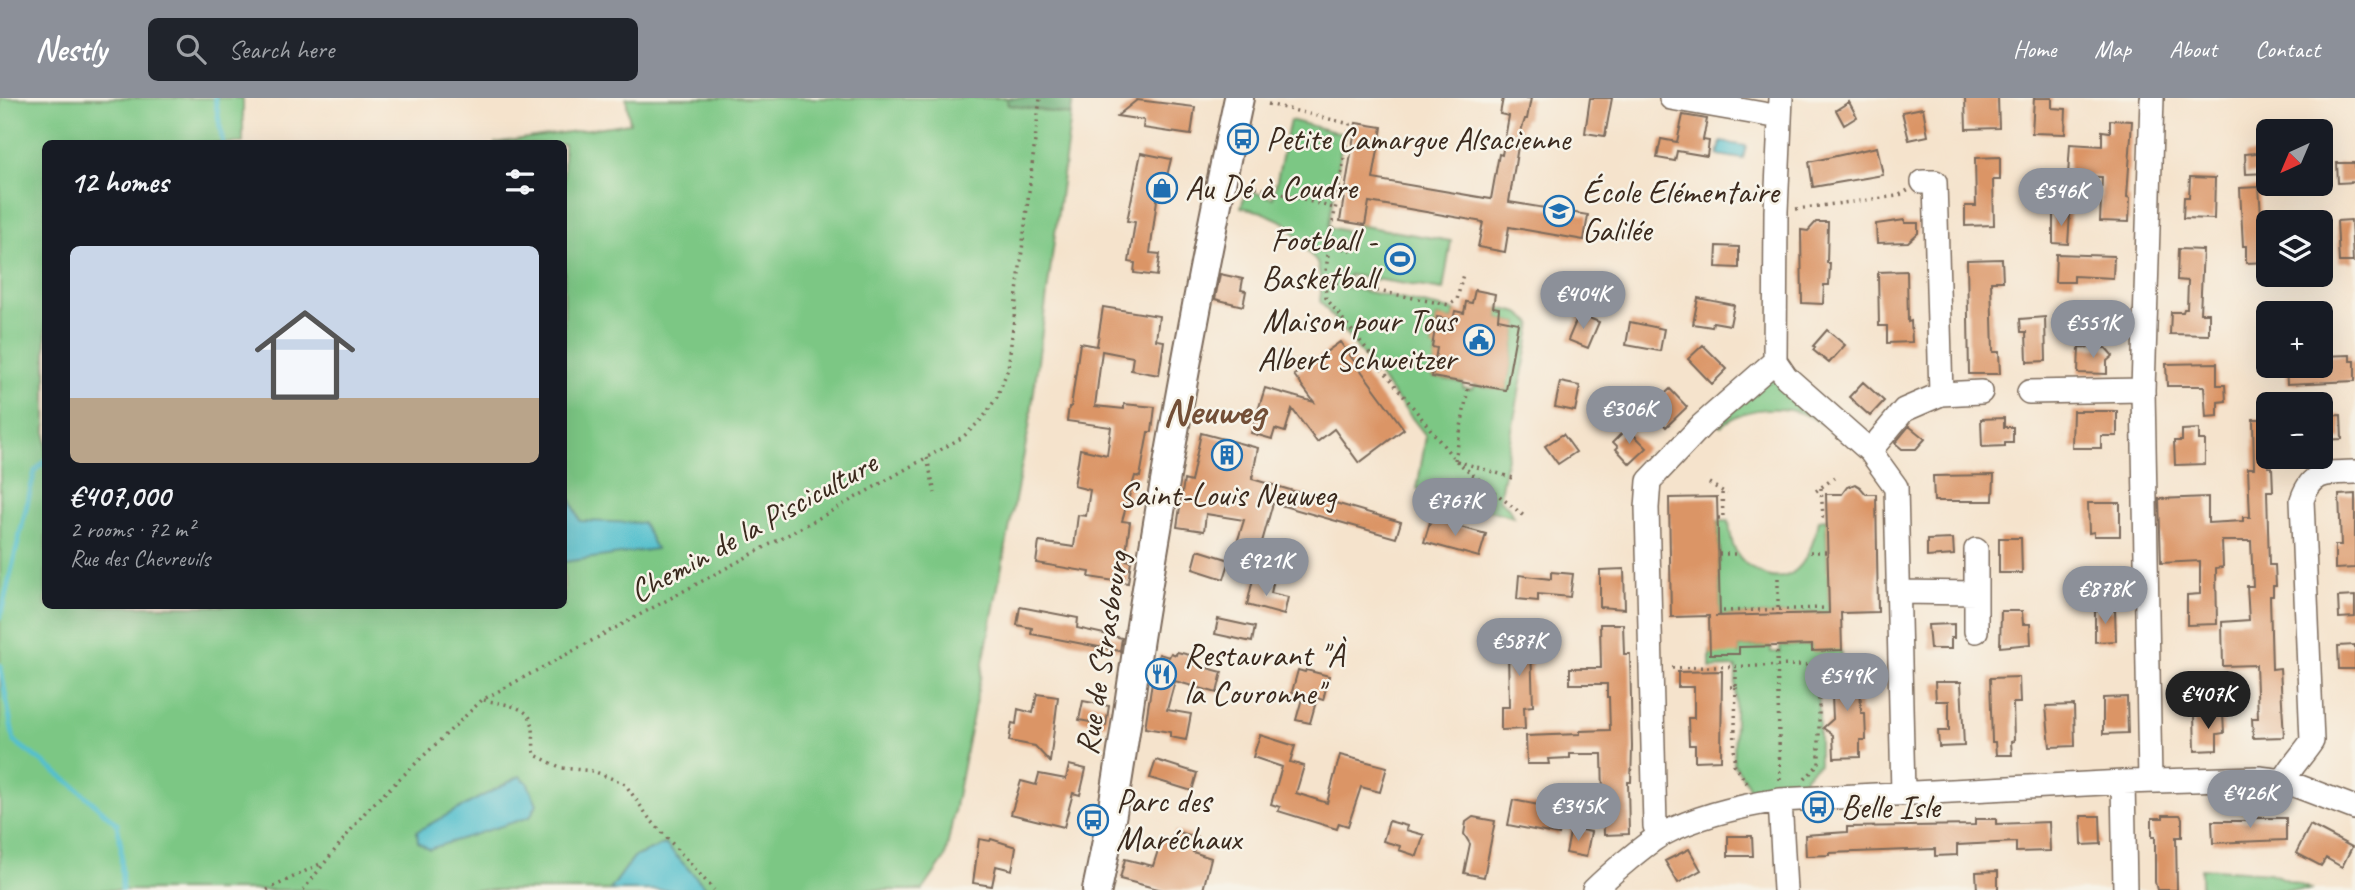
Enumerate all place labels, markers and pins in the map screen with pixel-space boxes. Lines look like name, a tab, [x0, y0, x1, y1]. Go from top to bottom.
place label: Petite Camargue Alsacienne	[1266, 118, 1572, 160]
bus stop icon: Petite Camargue Alsacienne	[1226, 122, 1260, 156]
place label: Au Dé à Coudre	[1185, 167, 1359, 209]
pin: €546K	[2012, 169, 2110, 228]
shop icon: Au Dé à Coudre	[1145, 171, 1179, 205]
place label: École Elémentaire Galilée	[1582, 171, 1781, 251]
school or university icon: École Elémentaire Galilée	[1542, 194, 1576, 228]
place label: Football - Basketball	[1261, 219, 1382, 299]
sports icon: Football - Basketball	[1383, 242, 1417, 276]
pin: €404K	[1534, 272, 1632, 331]
place label: Maison pour Tous Albert Schweitzer	[1258, 300, 1459, 380]
pin: €551K	[2044, 300, 2142, 360]
public building icon: Maison pour Tous Albert Schweitzer	[1462, 323, 1496, 357]
pin: €306K	[1580, 386, 1678, 446]
building icon: Saint-Louis Neuweg	[1210, 438, 1244, 472]
place label: Saint-Louis Neuweg	[1118, 474, 1338, 516]
pin: €767K	[1406, 478, 1504, 538]
pin: €921K	[1217, 538, 1315, 598]
pin: €878K	[2056, 566, 2154, 626]
pin: €587K	[1470, 618, 1568, 678]
place label: Restaurant "À la Couronne"	[1184, 634, 1347, 714]
pin: €549K	[1798, 654, 1896, 713]
restaurant icon: Restaurant "À la Couronne"	[1144, 657, 1178, 691]
pin: €407K	[2159, 672, 2257, 731]
pin: €426K	[2201, 770, 2299, 830]
place label: Parc des Maréchaux	[1116, 780, 1244, 860]
pin: €345K	[1529, 784, 1627, 843]
place label: Belle Isle	[1841, 786, 1942, 828]
bus stop icon: Belle Isle	[1801, 790, 1835, 824]
bus stop icon: Parc des Maréchaux	[1076, 803, 1110, 837]

